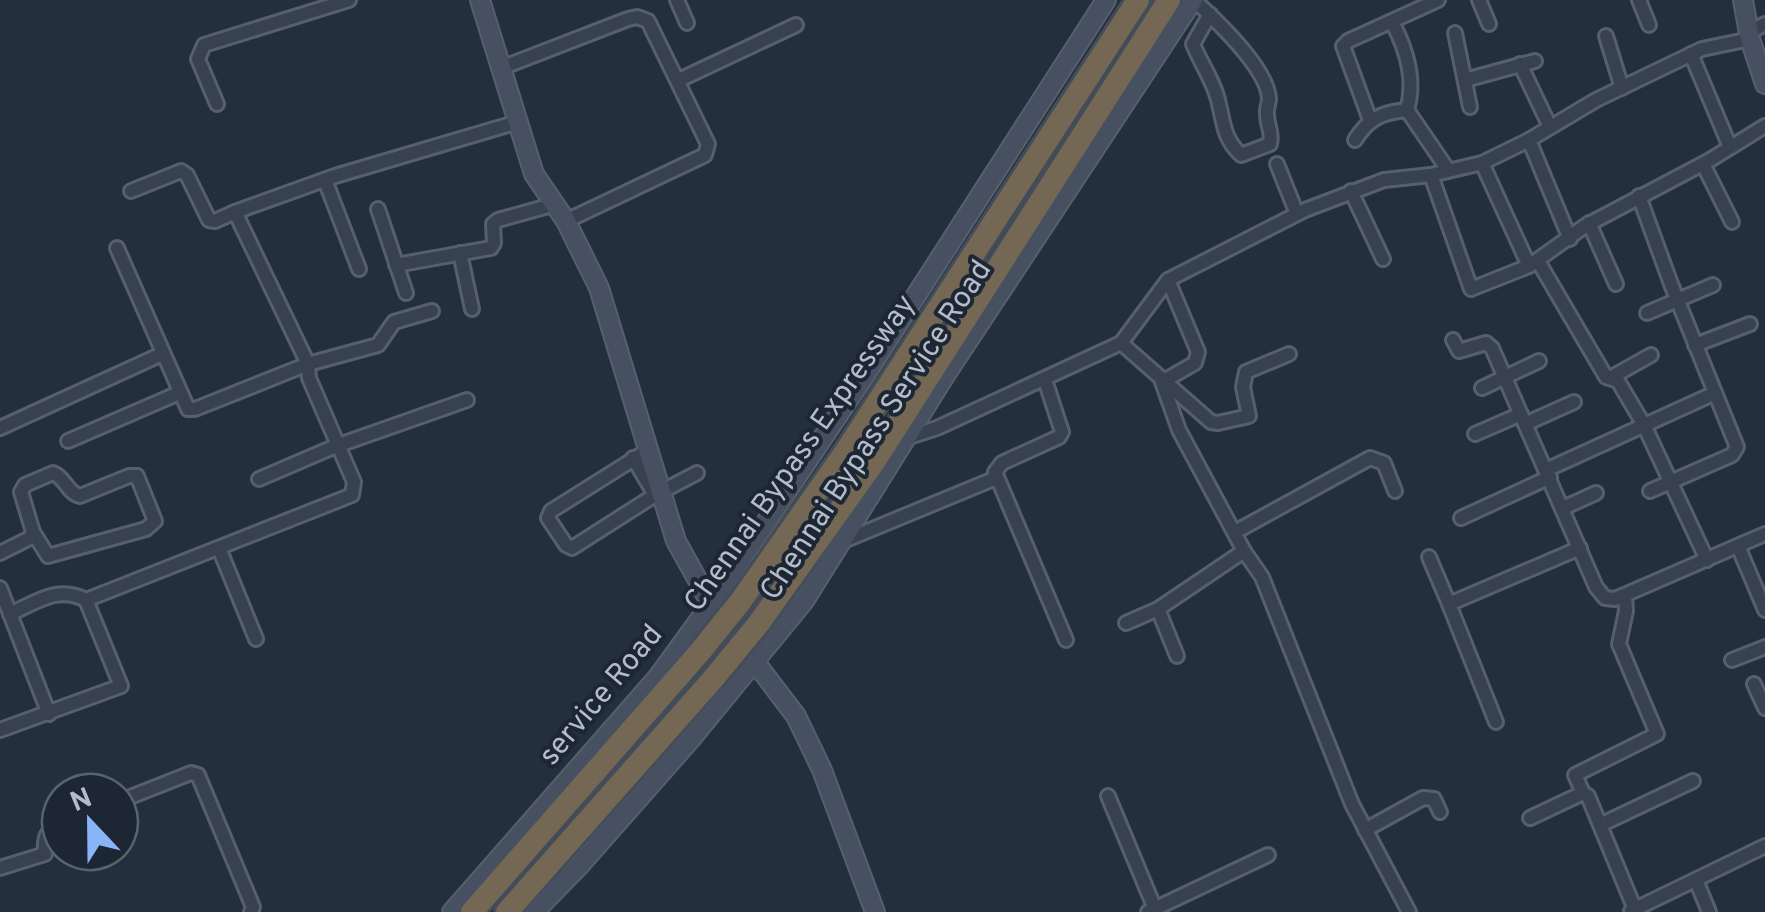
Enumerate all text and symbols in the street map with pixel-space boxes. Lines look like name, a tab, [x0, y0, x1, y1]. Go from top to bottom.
street label: Chennai Bypass Service Road	[753, 254, 1001, 608]
street label: Chennai Bypass Expressway	[677, 288, 925, 620]
street label: service Road	[532, 618, 672, 774]
north arrow	[40, 772, 140, 872]
text: N	[66, 781, 98, 822]

